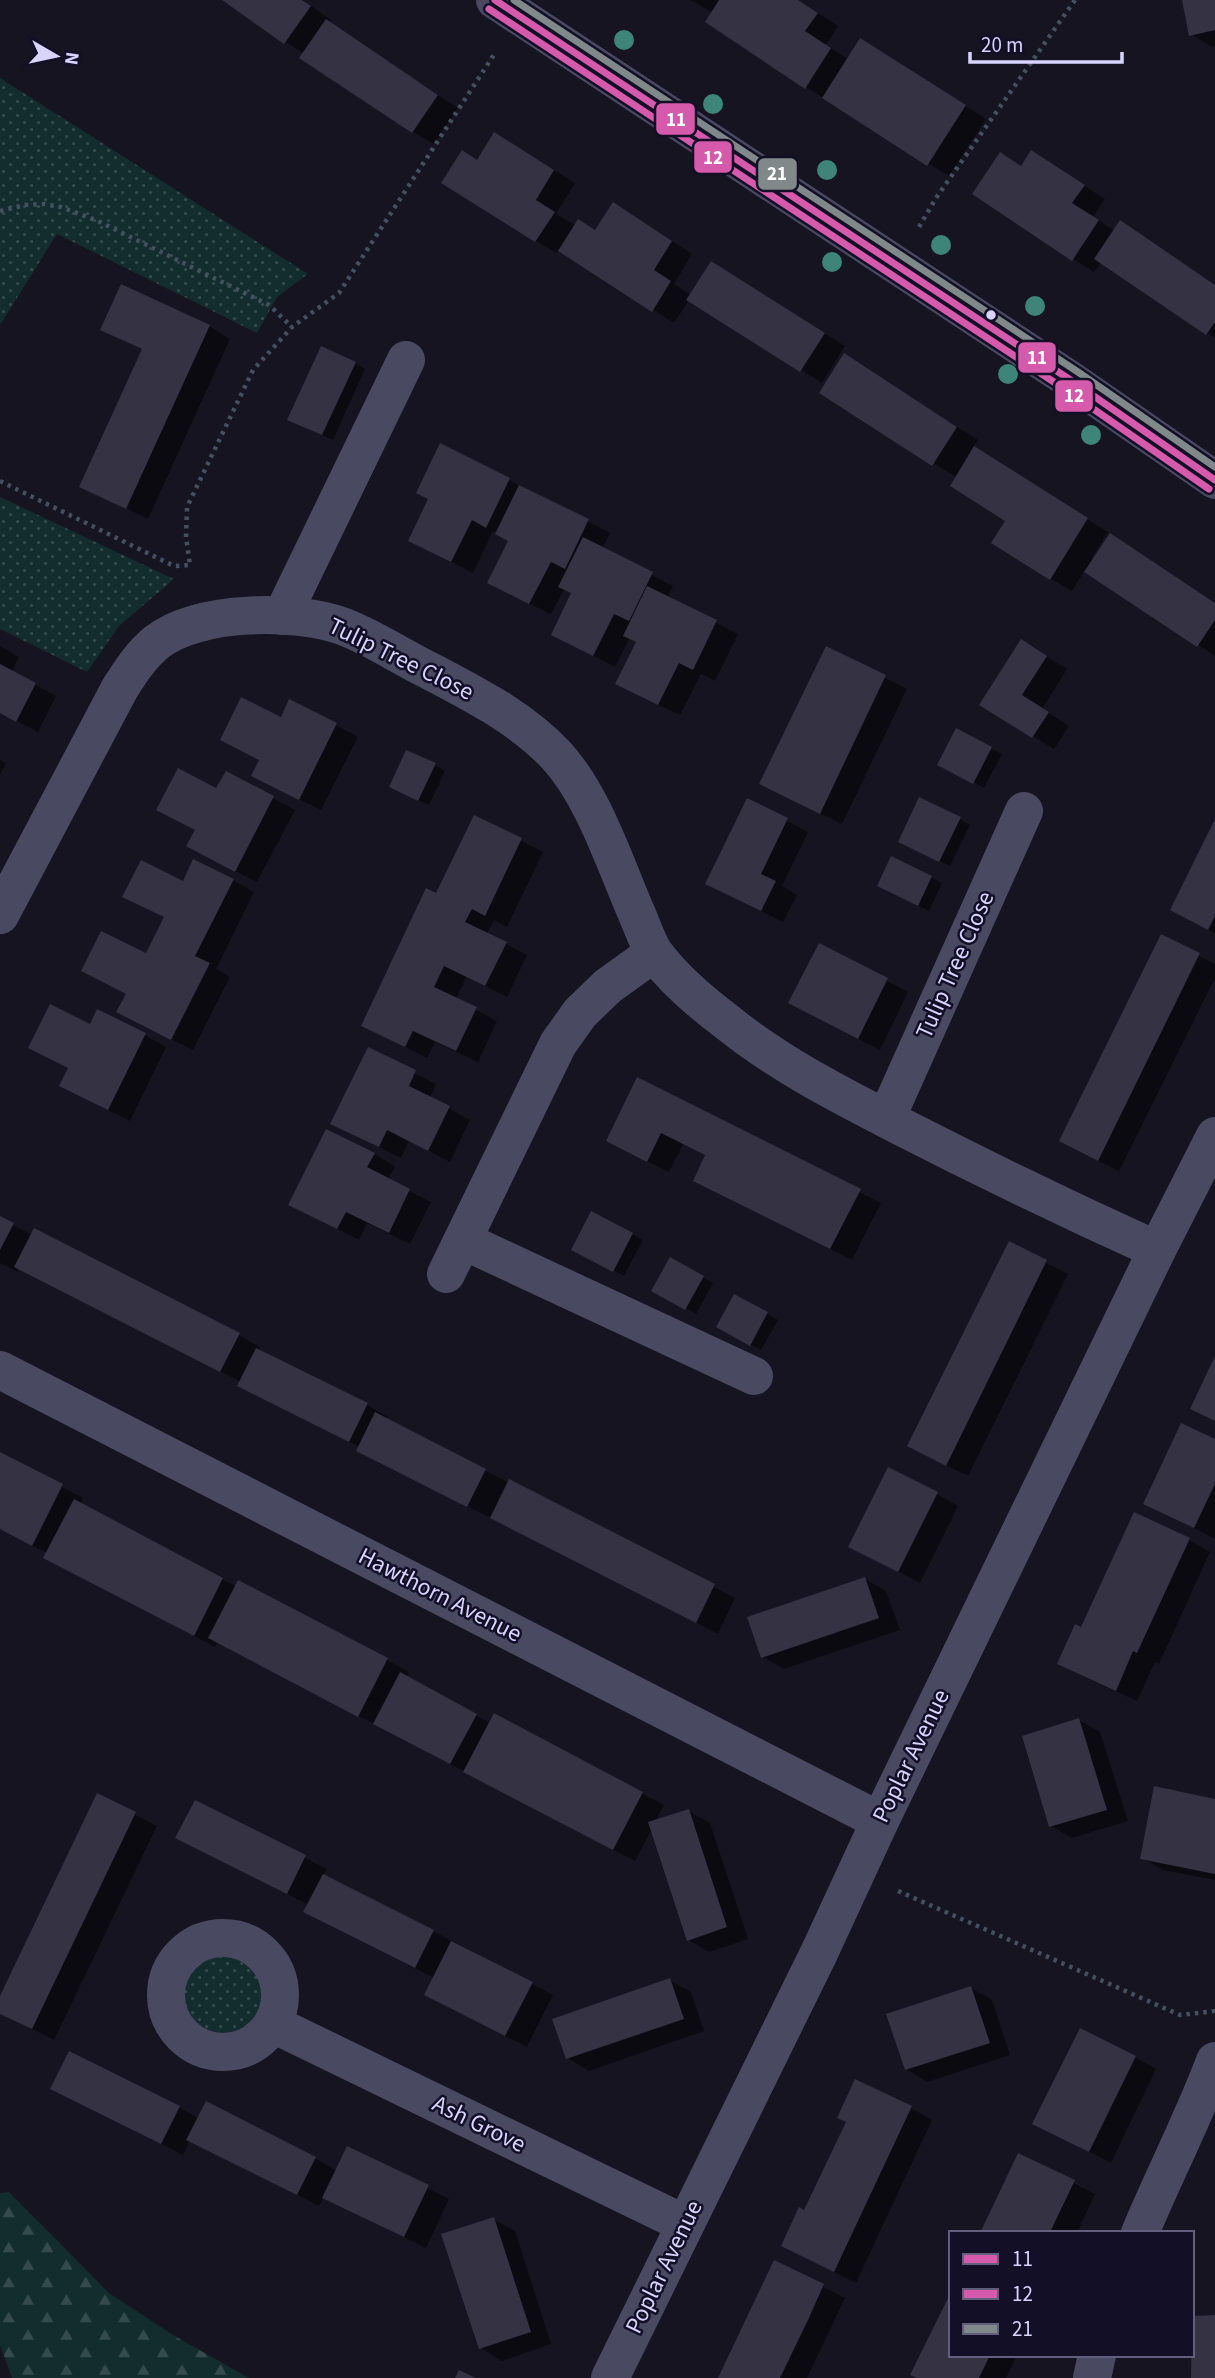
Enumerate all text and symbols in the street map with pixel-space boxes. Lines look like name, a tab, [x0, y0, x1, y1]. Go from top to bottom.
north arrow	[21, 21, 91, 91]
scale bar	[970, 21, 1122, 65]
text: 20 m	[981, 30, 1023, 60]
text: N	[57, 50, 86, 67]
line badge: 11	[655, 102, 696, 136]
text: 11	[666, 107, 686, 134]
line badge: 12	[693, 140, 733, 174]
text: 12	[703, 145, 723, 172]
line badge: 21	[757, 157, 798, 191]
text: 21	[767, 161, 787, 188]
unlabelled marker	[984, 308, 998, 322]
line badge: 11	[1017, 341, 1057, 374]
text: 11	[1027, 345, 1047, 372]
line badge: 12	[1054, 379, 1094, 413]
text: 12	[1064, 383, 1084, 410]
street label: Tulip Tree Close	[322, 609, 480, 709]
street label: Tulip Tree Close	[907, 886, 1003, 1044]
street label: Hawthorn Avenue	[352, 1539, 528, 1651]
street label: Poplar Avenue	[864, 1683, 958, 1829]
street label: Ash Grove	[426, 2086, 532, 2162]
street label: Poplar Avenue	[617, 2194, 711, 2340]
legend	[949, 2231, 1194, 2357]
text: 11	[1012, 2244, 1033, 2274]
text: 12	[1012, 2279, 1033, 2309]
text: 21	[1012, 2314, 1033, 2344]

